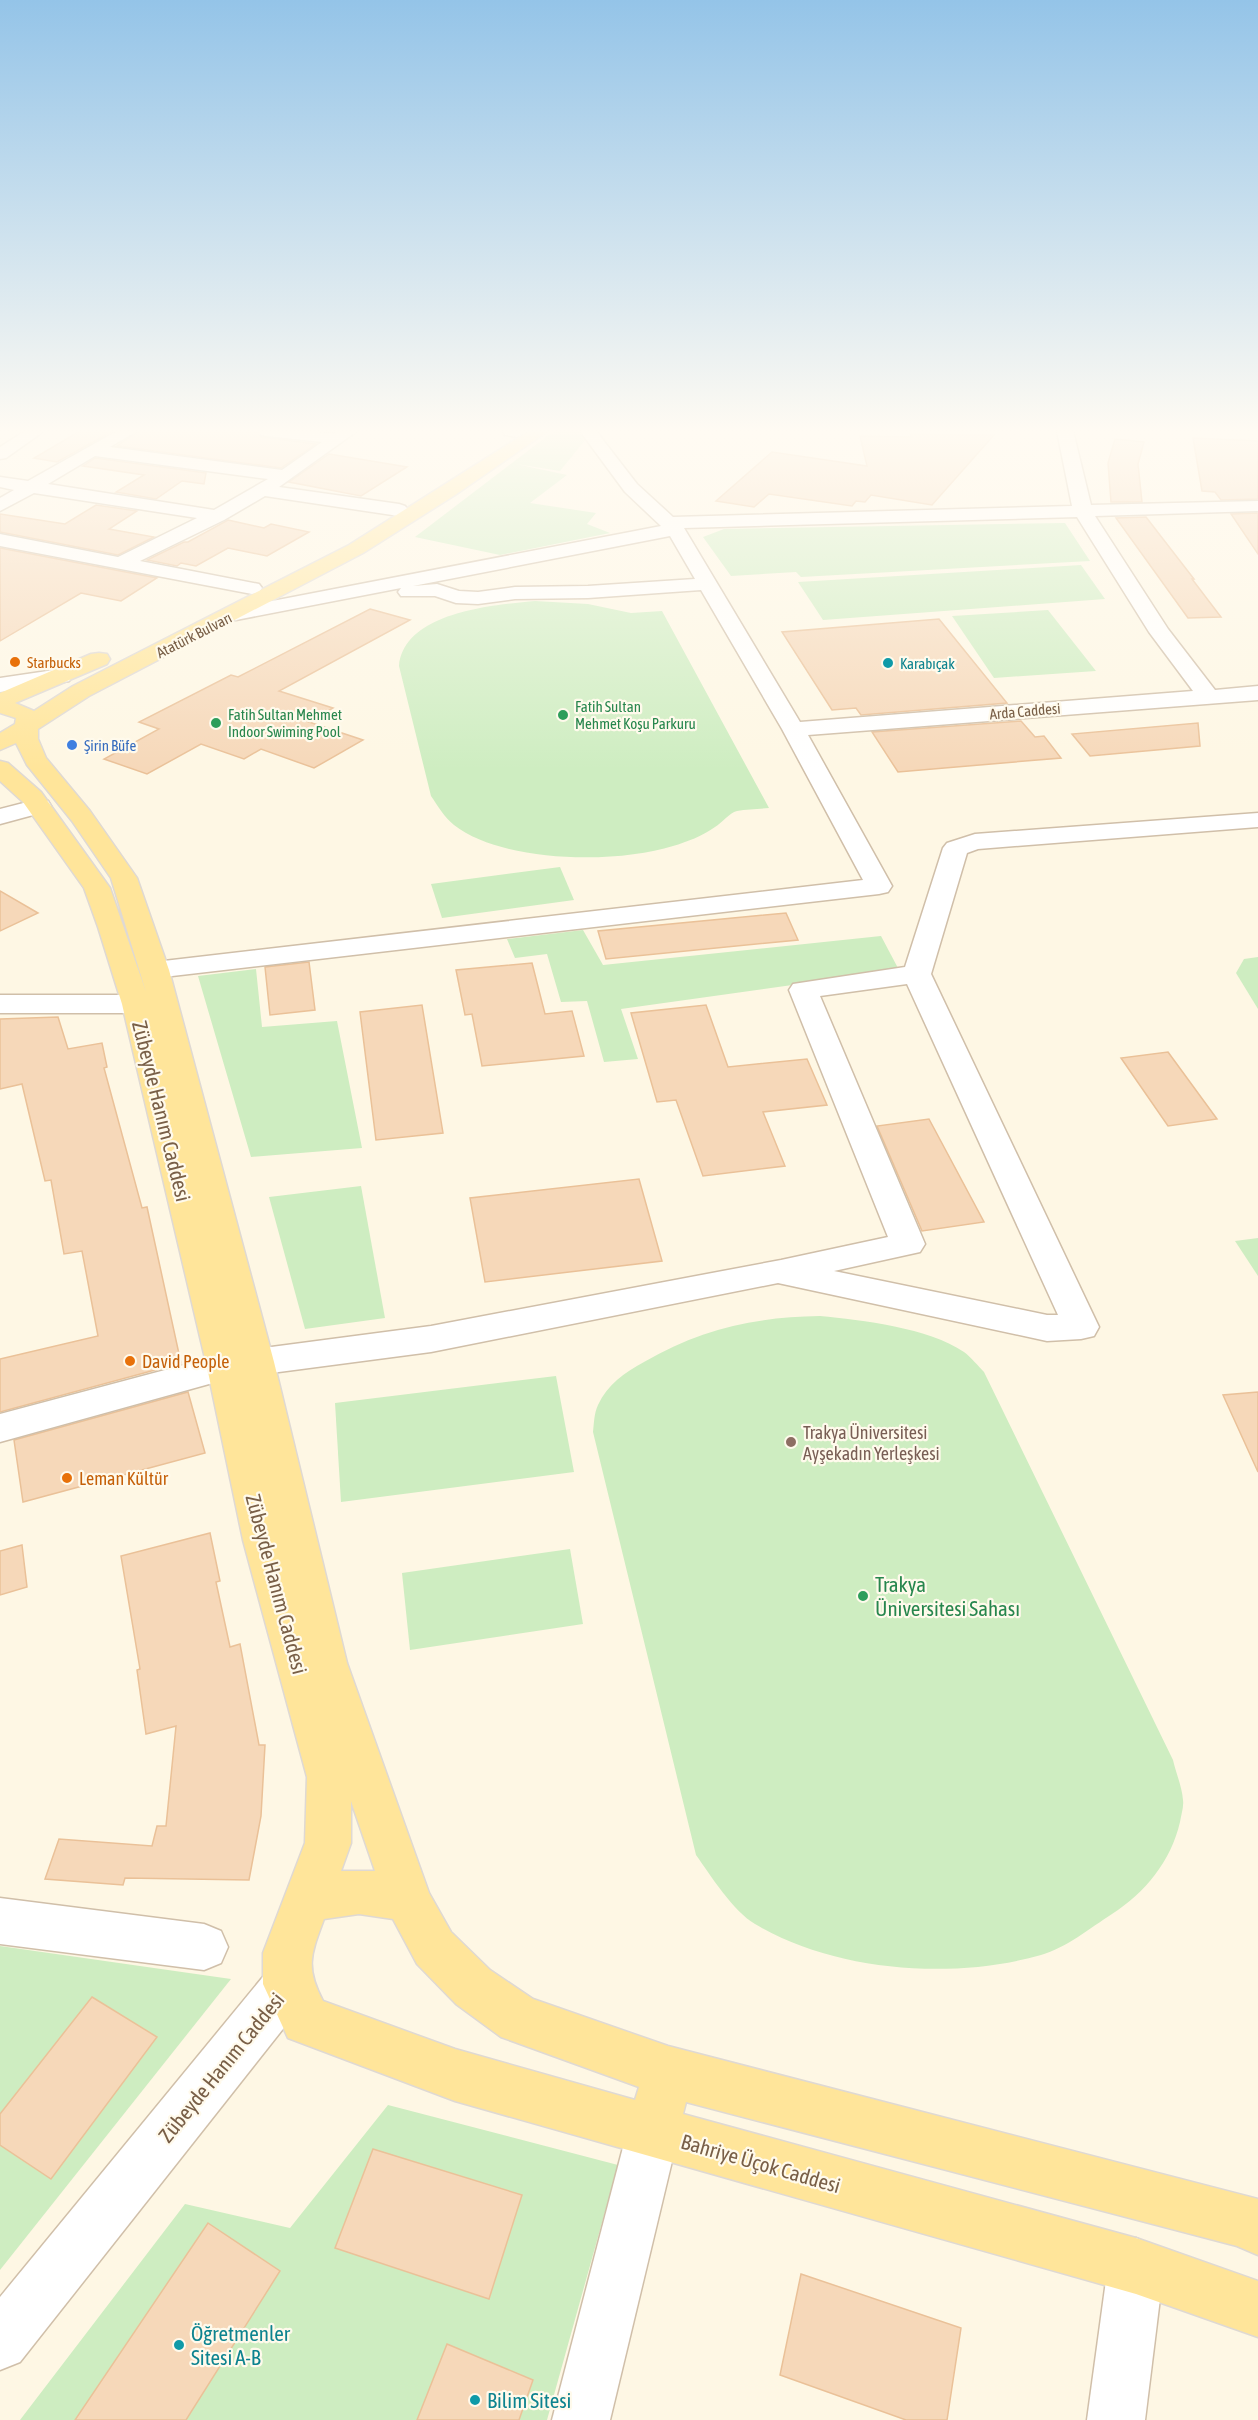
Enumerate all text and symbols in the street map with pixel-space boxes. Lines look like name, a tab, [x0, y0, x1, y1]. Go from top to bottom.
street label: Atatürk Bulvarı	[153, 609, 235, 661]
place label: Starbucks	[27, 654, 81, 671]
marker: Starbucks	[8, 655, 22, 669]
place label: Karabıçak	[900, 655, 955, 672]
marker: Karabıçak	[881, 656, 895, 670]
place label: Fatih Sultan Mehmet Koşu Parkuru	[575, 698, 696, 732]
street label: Arda Caddesi	[989, 699, 1061, 723]
place label: Fatih Sultan Mehmet Indoor Swiming Pool	[228, 706, 342, 740]
marker: Fatih Sultan Mehmet Koşu Parkuru	[556, 708, 570, 722]
marker: Fatih Sultan Mehmet Indoor Swiming Pool	[209, 716, 223, 730]
place label: Şirin Büfe	[84, 737, 136, 754]
marker: Şirin Büfe	[65, 738, 79, 752]
street label: Zübeyde Hanım Caddesi	[128, 1018, 196, 1204]
place label: David People	[142, 1351, 229, 1372]
marker: David People	[123, 1354, 137, 1368]
place label: Trakya Üniversitesi Ayşekadın Yerleşkesi	[803, 1422, 940, 1464]
marker: Trakya Üniversitesi Ayşekadın Yerleşkesi	[784, 1435, 798, 1449]
place label: Leman Kültür	[79, 1468, 169, 1489]
marker: Leman Kültür	[60, 1471, 74, 1485]
street label: Zübeyde Hanım Caddesi	[241, 1491, 313, 1677]
place label: Trakya Üniversitesi Sahası	[875, 1572, 1020, 1620]
marker: Trakya Üniversitesi Sahası	[856, 1589, 870, 1603]
street label: Zübeyde Hanım Caddesi	[153, 1987, 289, 2147]
street label: Bahriye Üçok Caddesi	[678, 2129, 844, 2197]
place label: Öğretmenler Sitesi A-B	[191, 2321, 291, 2369]
marker: Öğretmenler Sitesi A-B	[172, 2338, 186, 2352]
place label: Bilim Sitesi	[487, 2388, 571, 2412]
marker: Bilim Sitesi	[468, 2393, 482, 2407]

